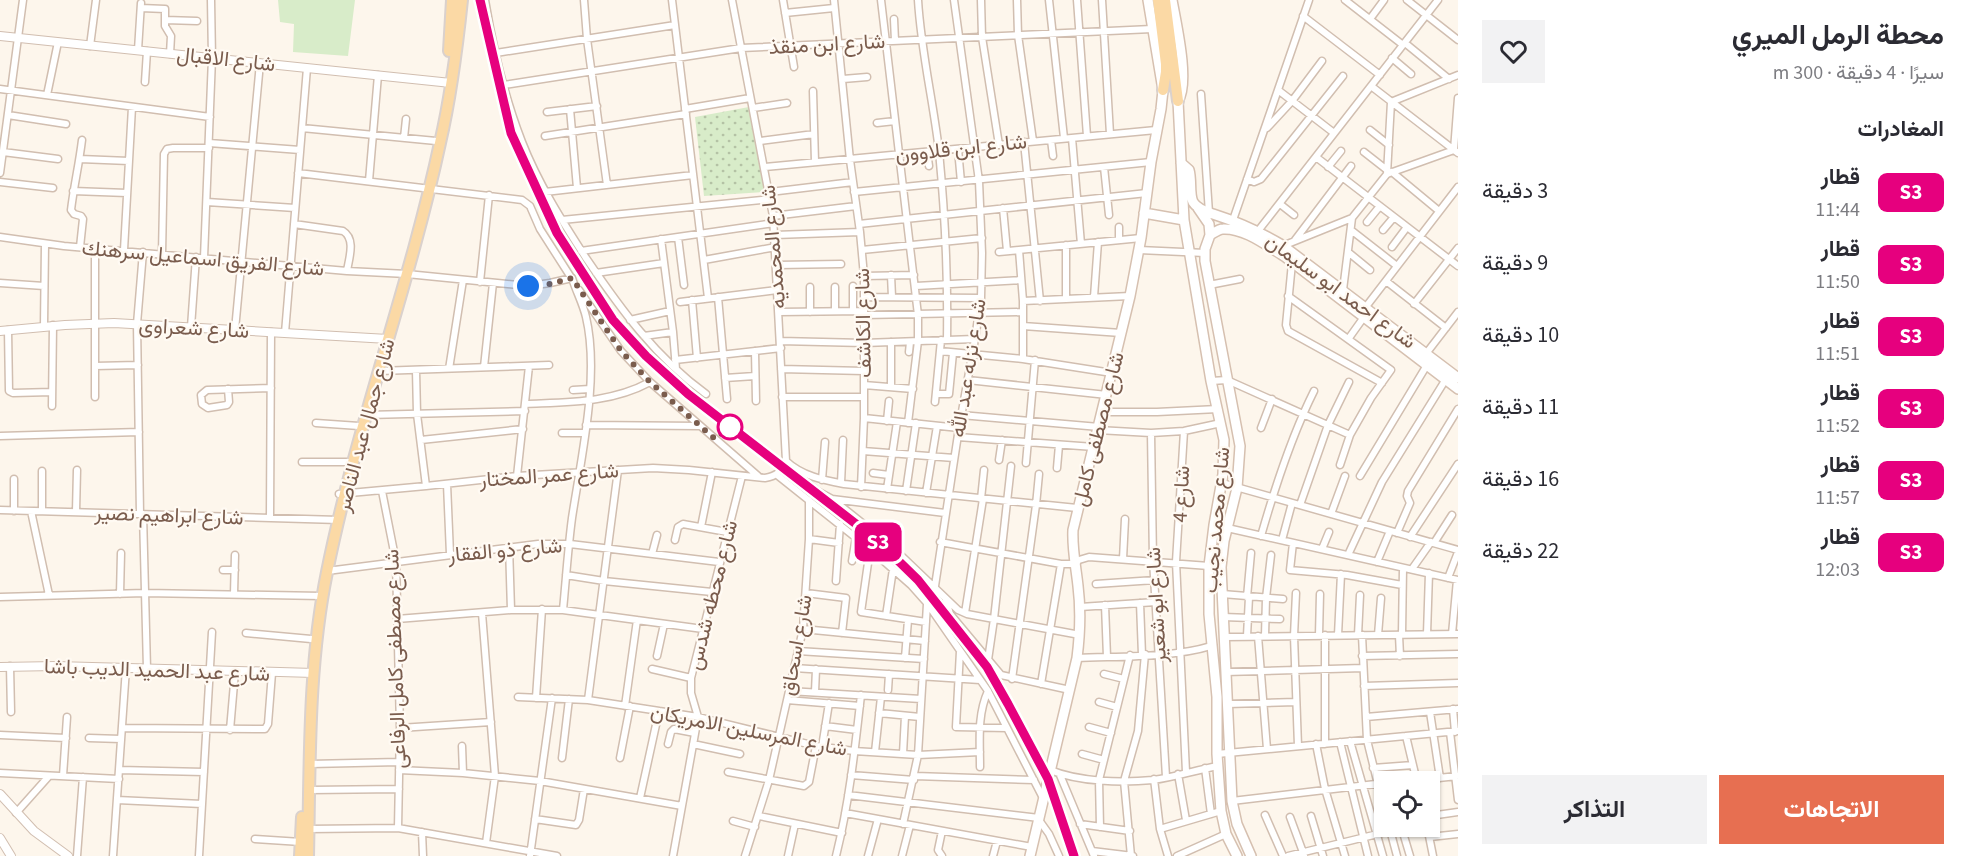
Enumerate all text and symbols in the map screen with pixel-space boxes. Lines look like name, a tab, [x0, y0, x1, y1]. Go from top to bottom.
text: محطة الرمل الميري	[1732, 15, 1944, 55]
button: heart	[1482, 20, 1545, 83]
street label: شارع ابن منقذ	[768, 26, 886, 62]
street label: شارع الاقبال	[175, 39, 277, 79]
text: سيرًا · 4 دقيقة · 300 m	[1773, 59, 1944, 87]
text: المغادرات	[1858, 113, 1944, 145]
street label: شارع ابن قلاوون	[894, 126, 1028, 170]
text: قطار	[1821, 161, 1860, 193]
text: 3 دقيقة	[1482, 175, 1548, 207]
text: S3	[1900, 177, 1922, 207]
street label: شارع المحمديه	[753, 184, 793, 310]
text: 11:44	[1815, 196, 1860, 224]
street label: شارع احمد ابو سليمان	[1259, 226, 1423, 356]
street label: شارع الفريق اسماعيل سرهنك	[81, 232, 325, 284]
text: قطار	[1821, 233, 1860, 265]
text: 9 دقيقة	[1482, 247, 1548, 279]
text: S3	[1900, 249, 1922, 279]
street label: شارع الكاشف	[847, 268, 879, 378]
text: 11:50	[1815, 268, 1860, 296]
your location	[513, 271, 543, 301]
street label: شارع نزله عبد الله	[942, 296, 994, 440]
text: قطار	[1821, 305, 1860, 337]
street label: شارع شعراوى	[138, 310, 250, 346]
text: 10 دقيقة	[1482, 319, 1559, 351]
text: S3	[1900, 321, 1922, 351]
street label: شارع جمال عبد الناصر	[327, 335, 403, 516]
text: 11:51	[1815, 340, 1860, 368]
street label: شارع مصطفى كامل	[1064, 349, 1132, 509]
text: قطار	[1821, 377, 1860, 409]
text: 11 دقيقة	[1482, 391, 1559, 423]
text: S3	[1900, 393, 1922, 423]
text: 11:52	[1815, 412, 1860, 440]
unlabelled marker	[717, 414, 743, 440]
street label: شارع محمد نجيب	[1195, 446, 1237, 594]
text: قطار	[1821, 449, 1860, 481]
street label: شارع عمر المختار	[477, 455, 620, 495]
text: 16 دقيقة	[1482, 463, 1559, 495]
street label: شارع 4	[1165, 465, 1197, 523]
text: S3	[1900, 465, 1922, 495]
text: 11:57	[1815, 484, 1860, 512]
street label: شارع ابراهيم نصير	[93, 497, 244, 533]
street label: شارع محطه شدس	[679, 517, 745, 673]
text: قطار	[1821, 521, 1860, 553]
line badge: S3	[851, 522, 905, 562]
text: S3	[867, 527, 889, 557]
street label: شارع ذو الفقار	[446, 530, 563, 570]
text: 22 دقيقة	[1482, 535, 1559, 567]
text: S3	[1900, 537, 1922, 567]
street label: شارع ابو شعير	[1138, 546, 1174, 665]
street label: شارع مصطفى كامل الرفاعى	[376, 549, 414, 769]
text: 12:03	[1815, 556, 1860, 584]
street label: شارع اسحاق	[772, 592, 820, 698]
street label: شارع عبد الحميد الديب باشا	[43, 651, 271, 689]
street label: شارع المرسلين الامريكان	[648, 696, 850, 764]
map controls	[1374, 771, 1440, 837]
button: locate	[1374, 771, 1440, 837]
button: التذاكر	[1482, 775, 1707, 844]
button: الاتجاهات	[1719, 775, 1944, 844]

